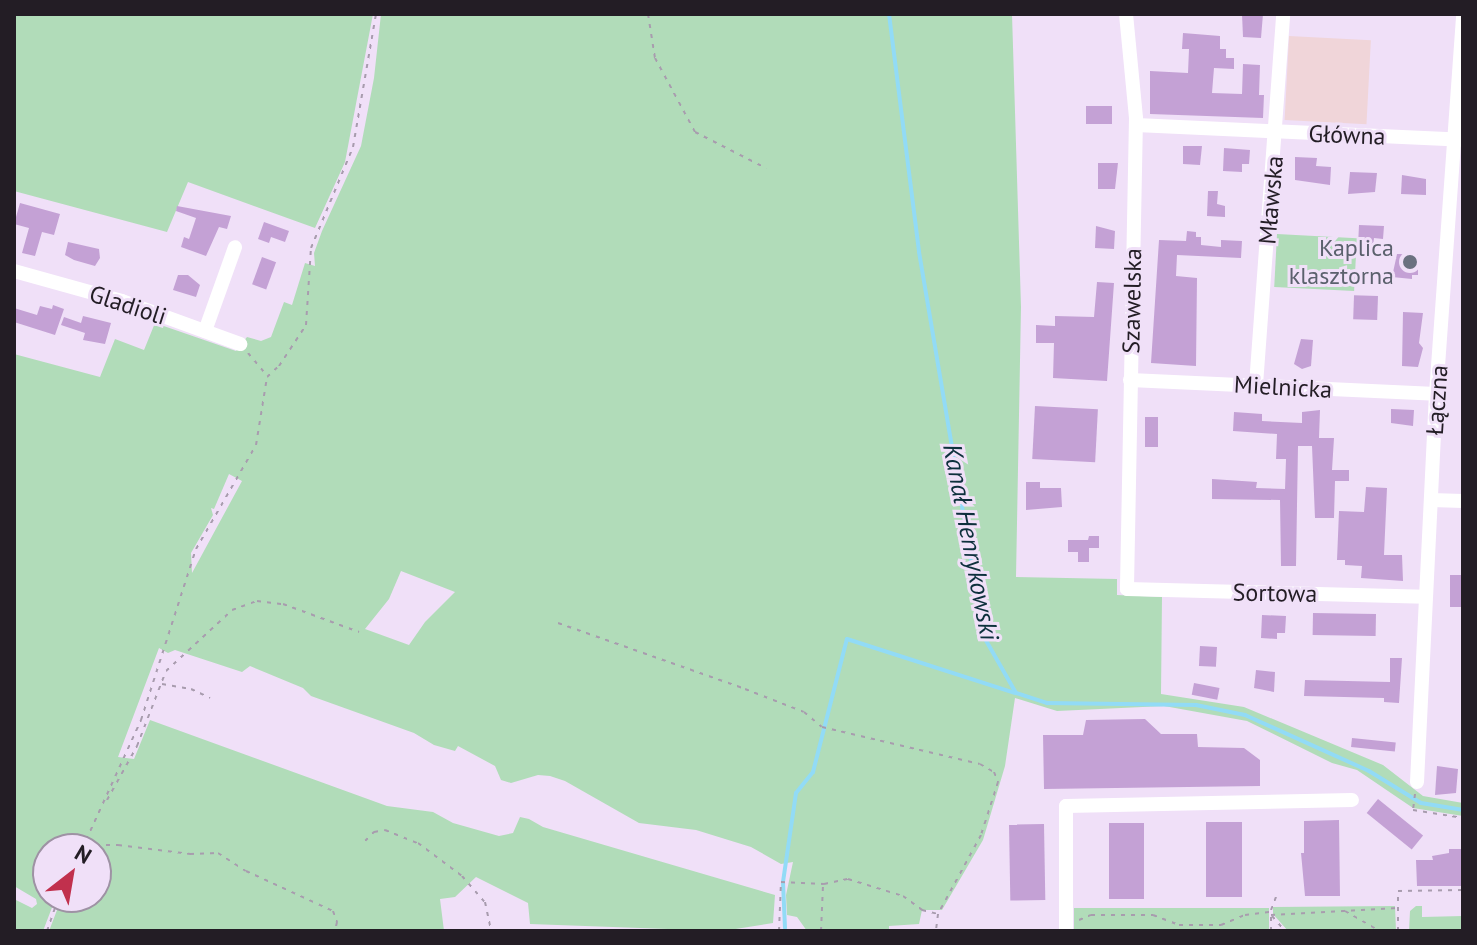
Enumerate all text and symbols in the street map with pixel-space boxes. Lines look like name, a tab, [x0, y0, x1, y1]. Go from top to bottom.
street label: Główna	[1308, 119, 1386, 151]
street label: Mławska	[1253, 154, 1289, 246]
place label: Kaplica klasztorna	[1289, 234, 1394, 290]
street label: Szawelska	[1117, 248, 1147, 354]
marker: Kaplica klasztorna	[1401, 253, 1419, 271]
street label: Gladioli	[86, 279, 170, 331]
street label: Łączna	[1420, 364, 1454, 436]
street label: Mielnicka	[1233, 370, 1333, 404]
water label: Kanał Henrykowski	[937, 441, 1005, 643]
street label: Sortowa	[1233, 578, 1317, 608]
north arrow	[32, 833, 112, 913]
text: N	[70, 838, 97, 870]

